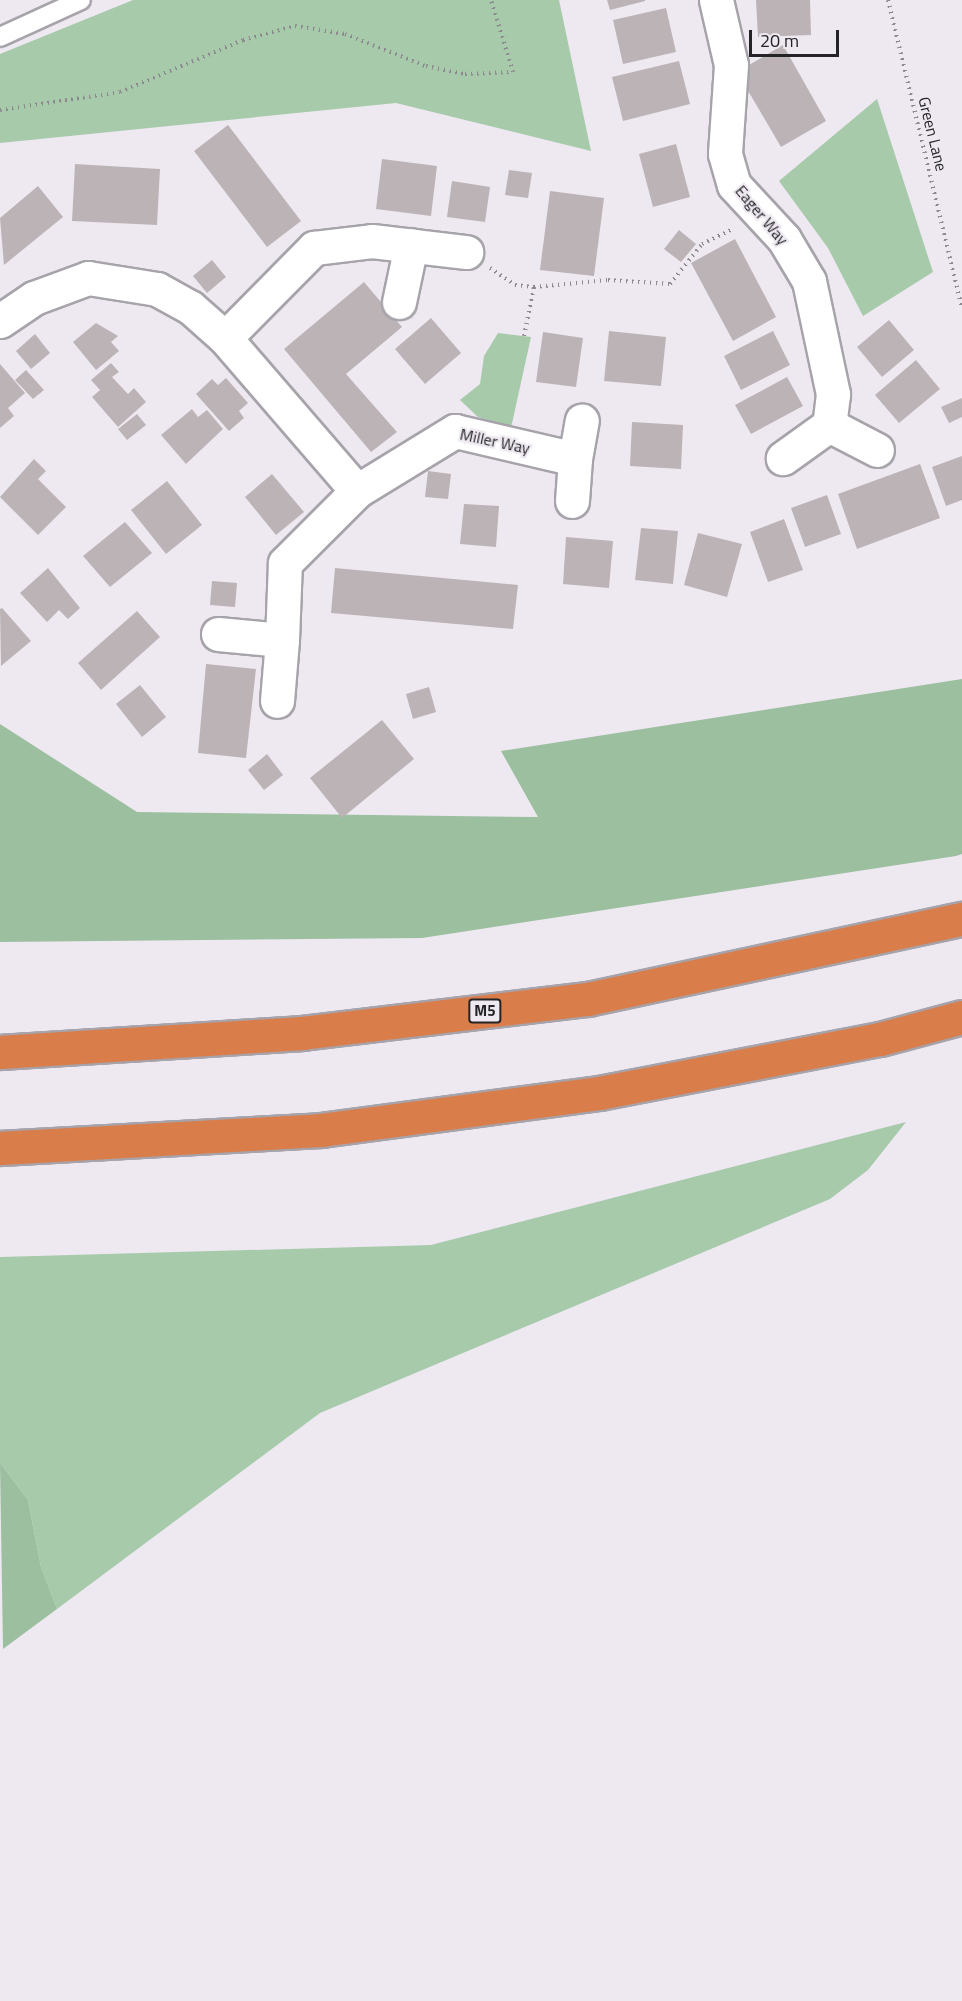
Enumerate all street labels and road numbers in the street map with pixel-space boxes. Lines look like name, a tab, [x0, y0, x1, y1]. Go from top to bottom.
street label: Green Lane	[915, 95, 951, 173]
street label: Eager Way	[732, 181, 792, 249]
street label: Miller Way	[458, 424, 532, 458]
road number: M5	[467, 999, 503, 1023]

